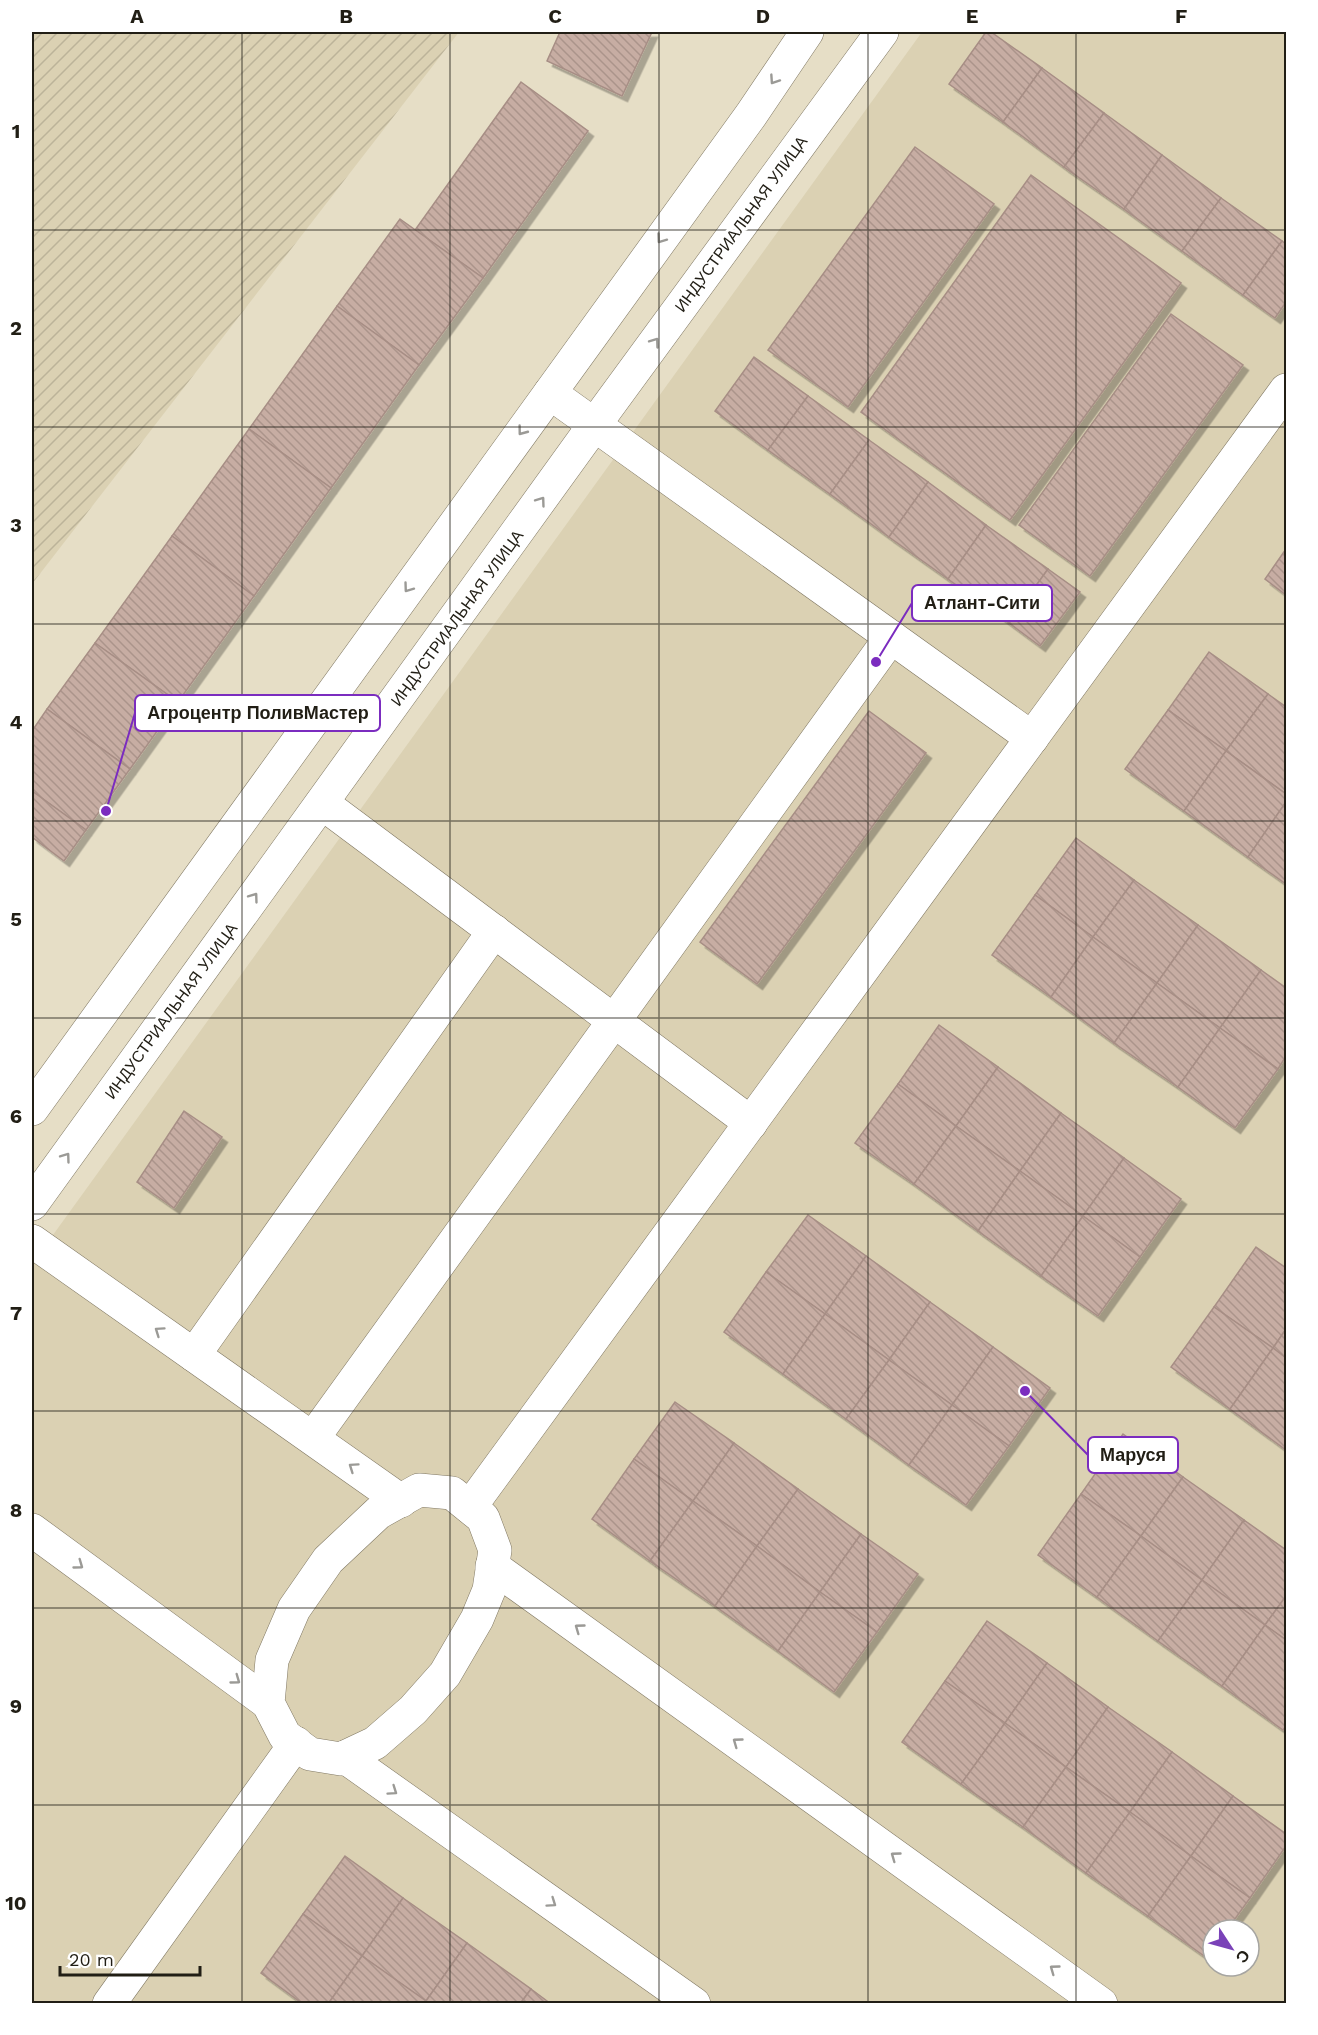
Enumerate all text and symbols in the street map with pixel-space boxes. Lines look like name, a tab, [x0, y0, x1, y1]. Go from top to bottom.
text: A	[130, 4, 144, 28]
text: B	[339, 4, 353, 28]
text: C	[548, 4, 562, 28]
text: D	[756, 4, 770, 28]
text: E	[966, 4, 978, 28]
text: F	[1175, 4, 1187, 28]
one-way arrow	[770, 74, 782, 84]
text: 1	[12, 119, 20, 143]
street label: ИНДУСТРИАЛЬНАЯ УЛИЦА	[671, 132, 811, 316]
one-way arrow	[658, 232, 669, 243]
text: 2	[10, 316, 22, 340]
one-way arrow	[648, 338, 659, 349]
one-way arrow	[518, 424, 529, 435]
one-way arrow	[534, 497, 545, 508]
text: 3	[10, 513, 22, 537]
street label: ИНДУСТРИАЛЬНАЯ УЛИЦА	[387, 526, 527, 710]
one-way arrow	[404, 582, 415, 593]
callout: Атлант-Сити	[912, 585, 1052, 621]
text: Атлант-Сити	[924, 592, 1040, 613]
callout: Агроцентр ПоливМастер	[135, 695, 380, 731]
text: Агроцентр ПоливМастер	[147, 702, 369, 723]
text: 4	[10, 710, 23, 734]
one-way arrow	[247, 892, 258, 903]
text: 5	[10, 907, 22, 931]
street label: ИНДУСТРИАЛЬНАЯ УЛИЦА	[101, 919, 241, 1103]
text: 6	[10, 1104, 22, 1128]
one-way arrow	[59, 1152, 70, 1163]
text: 7	[10, 1301, 22, 1325]
one-way arrow	[155, 1327, 166, 1338]
callout: Маруся	[1088, 1437, 1178, 1473]
text: Маруся	[1100, 1444, 1166, 1465]
one-way arrow	[349, 1463, 360, 1474]
text: 8	[10, 1498, 22, 1522]
one-way arrow	[72, 1558, 83, 1569]
one-way arrow	[574, 1624, 585, 1635]
one-way arrow	[230, 1672, 241, 1683]
text: 9	[10, 1694, 22, 1718]
one-way arrow	[733, 1738, 744, 1749]
one-way arrow	[387, 1784, 398, 1795]
one-way arrow	[891, 1852, 902, 1863]
text: 10	[5, 1891, 27, 1915]
one-way arrow	[546, 1896, 557, 1907]
north arrow	[1201, 1918, 1261, 1978]
scale bar	[60, 1939, 200, 1977]
text: С	[1231, 1946, 1254, 1967]
text: 20 m	[69, 1949, 114, 1970]
one-way arrow	[1049, 1966, 1060, 1977]

